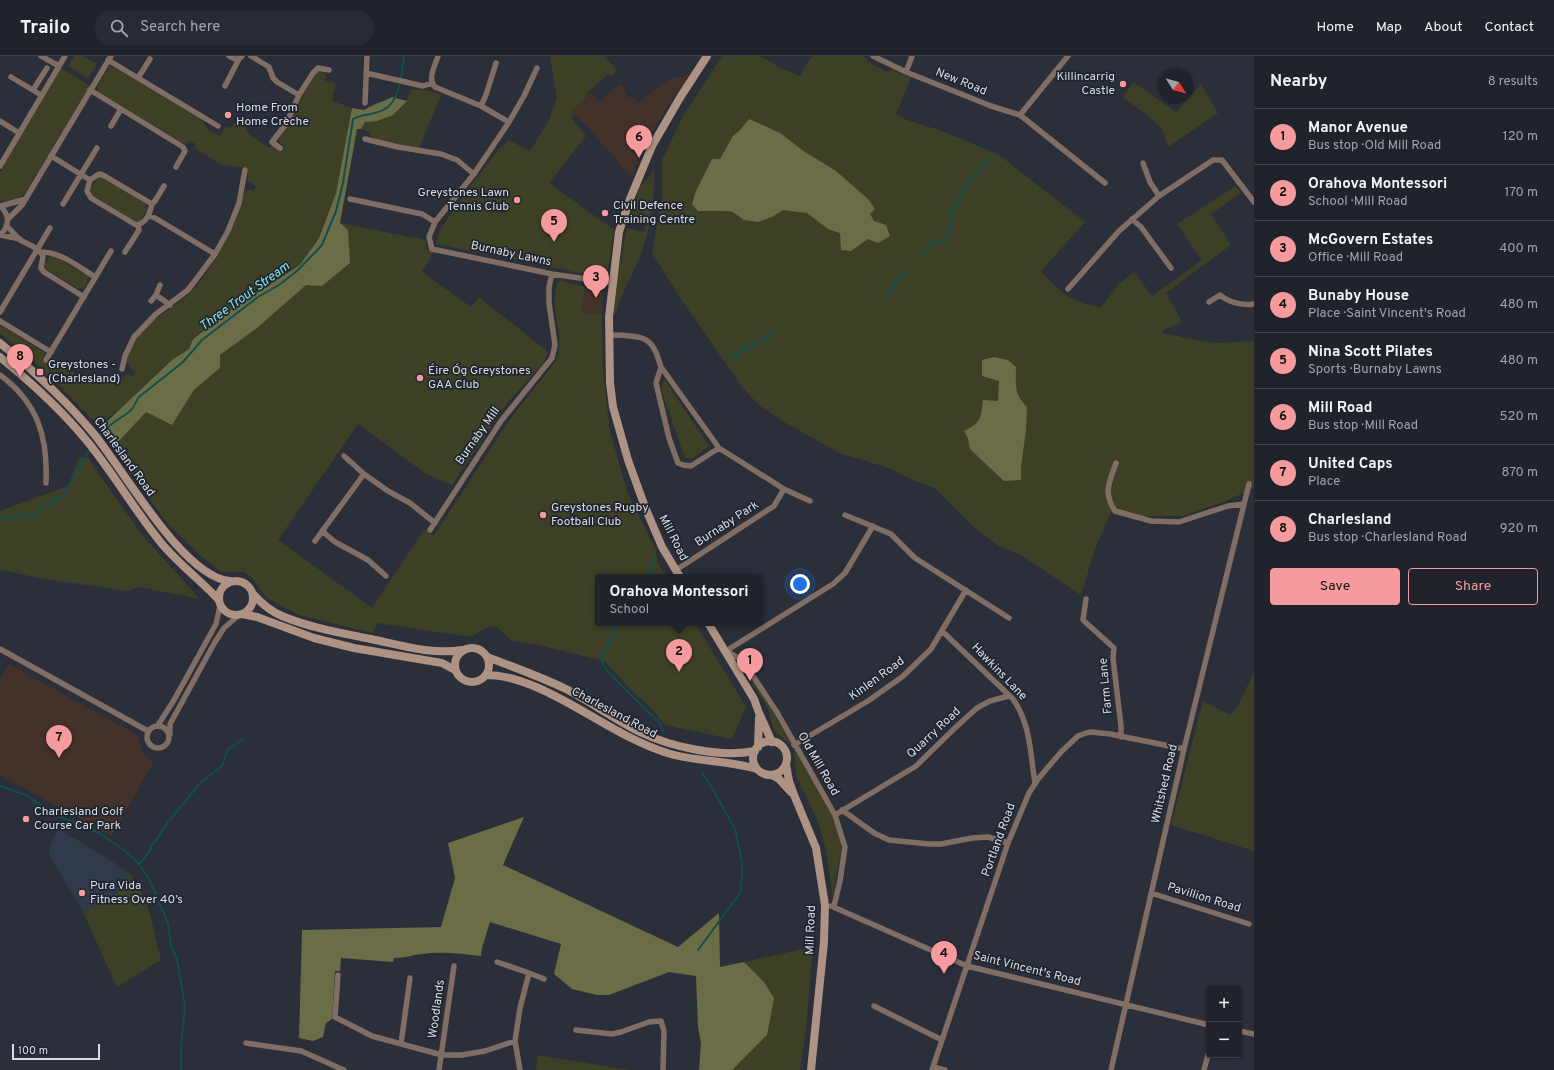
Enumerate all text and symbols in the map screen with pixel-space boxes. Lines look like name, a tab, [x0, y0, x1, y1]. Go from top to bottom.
search box	[94, 10, 374, 46]
text: Trailo	[20, 16, 70, 40]
icon: search	[108, 17, 130, 39]
text: Search here	[140, 18, 220, 37]
text: Home	[1317, 19, 1354, 36]
text: Map	[1376, 19, 1402, 36]
text: About	[1424, 19, 1463, 36]
text: Contact	[1485, 19, 1534, 36]
street label: New Road	[933, 64, 989, 100]
north arrow	[1158, 68, 1194, 104]
place label: Killincarrig Castle	[1056, 69, 1115, 99]
text: Nearby	[1270, 71, 1327, 93]
text: 8 results	[1488, 74, 1538, 90]
marker: Killincarrig Castle	[1118, 79, 1128, 89]
place label: Home From Home Crèche	[236, 100, 309, 130]
marker: Home From Home Crèche	[223, 110, 233, 120]
text: Manor Avenue	[1308, 119, 1408, 138]
pin: 6	[626, 125, 652, 158]
text: 1	[1280, 129, 1286, 145]
text: 120 m	[1503, 129, 1538, 145]
text: Bus stop · Old Mill Road	[1308, 138, 1441, 154]
text: Orahova Montessori	[1308, 175, 1447, 194]
place label: Greystones Lawn Tennis Club	[418, 185, 509, 215]
text: 2	[1279, 185, 1287, 201]
text: 170 m	[1504, 185, 1538, 201]
text: School · Mill Road	[1308, 194, 1408, 210]
marker: Greystones Lawn Tennis Club	[512, 195, 522, 205]
place label: Civil Defence Training Centre	[613, 198, 695, 228]
marker: Civil Defence Training Centre	[600, 208, 610, 218]
pin: 5	[541, 209, 567, 242]
text: McGovern Estates	[1308, 231, 1433, 250]
street label: Burnaby Lawns	[469, 238, 553, 270]
text: 3	[1279, 241, 1287, 257]
text: 400 m	[1499, 241, 1538, 257]
text: Office · Mill Road	[1308, 250, 1403, 266]
water label: Three Trout Stream	[197, 259, 294, 335]
pin: 3	[583, 265, 609, 298]
text: Bunaby House	[1308, 287, 1409, 306]
text: 4	[1279, 297, 1287, 313]
text: 480 m	[1500, 297, 1538, 313]
text: Place · Saint Vincent's Road	[1308, 306, 1466, 322]
text: Nina Scott Pilates	[1308, 343, 1433, 362]
pin: 8	[7, 344, 33, 377]
text: 5	[1279, 353, 1287, 369]
text: 480 m	[1500, 353, 1538, 369]
place label: Greystones - (Charlesland)	[48, 357, 120, 387]
text: Sports · Burnaby Lawns	[1308, 362, 1442, 378]
place label: Éire Óg Greystones GAA Club	[428, 363, 531, 393]
marker: Greystones - (Charlesland)	[35, 367, 45, 377]
marker: Éire Óg Greystones GAA Club	[415, 373, 425, 383]
text: Mill Road	[1308, 399, 1372, 418]
street label: Burnaby Mill	[452, 404, 504, 468]
text: 6	[1279, 409, 1287, 425]
text: 520 m	[1500, 409, 1538, 425]
street label: Charlesland Road	[90, 414, 158, 500]
text: Bus stop · Mill Road	[1308, 418, 1418, 434]
text: United Caps	[1308, 455, 1393, 474]
text: 7	[1280, 465, 1286, 481]
text: 870 m	[1501, 465, 1538, 481]
text: Place	[1308, 474, 1340, 490]
street label: Burnaby Park	[692, 497, 762, 551]
place label: Greystones Rugby Football Club	[551, 500, 649, 530]
marker: Greystones Rugby Football Club	[538, 510, 548, 520]
text: Charlesland	[1308, 511, 1391, 530]
street label: Mill Road	[655, 512, 691, 564]
text: 8	[1279, 521, 1287, 537]
text: 920 m	[1500, 521, 1538, 537]
text: Bus stop · Charlesland Road	[1308, 530, 1467, 546]
button: Save	[1270, 568, 1400, 605]
button: Share	[1408, 568, 1538, 605]
popup	[595, 574, 763, 626]
your location	[790, 574, 810, 594]
text: Orahova Montessori	[609, 583, 749, 602]
text: School	[609, 602, 649, 618]
pin: 2	[666, 639, 692, 672]
street label: Hawkins Lane	[968, 640, 1030, 704]
pin: 1	[737, 648, 763, 681]
street label: Kinlen Road	[846, 653, 908, 705]
street label: Farm Lane	[1096, 657, 1116, 715]
street label: Charlesland Road	[568, 684, 660, 742]
street label: Quarry Road	[904, 704, 964, 762]
pin: 7	[46, 725, 72, 758]
street label: Old Mill Road	[793, 729, 843, 799]
street label: Whitshed Road	[1148, 743, 1182, 825]
street label: Portland Road	[978, 801, 1020, 879]
place label: Charlesland Golf Course Car Park	[34, 804, 123, 834]
marker: Charlesland Golf Course Car Park	[21, 814, 31, 824]
place label: Pura Vida Fitness Over 40’s	[90, 878, 183, 908]
street label: Pavillion Road	[1165, 879, 1243, 917]
marker: Pura Vida Fitness Over 40’s	[77, 888, 87, 898]
street label: Mill Road	[802, 905, 820, 955]
pin: 4	[931, 941, 957, 974]
street label: Saint Vincent's Road	[972, 948, 1082, 990]
street label: Woodlands	[425, 979, 449, 1039]
map controls	[1206, 986, 1242, 1058]
button: +	[1206, 986, 1242, 1022]
button: −	[1206, 1022, 1242, 1058]
scale bar	[12, 1042, 100, 1061]
text: 100 m	[18, 1044, 48, 1058]

